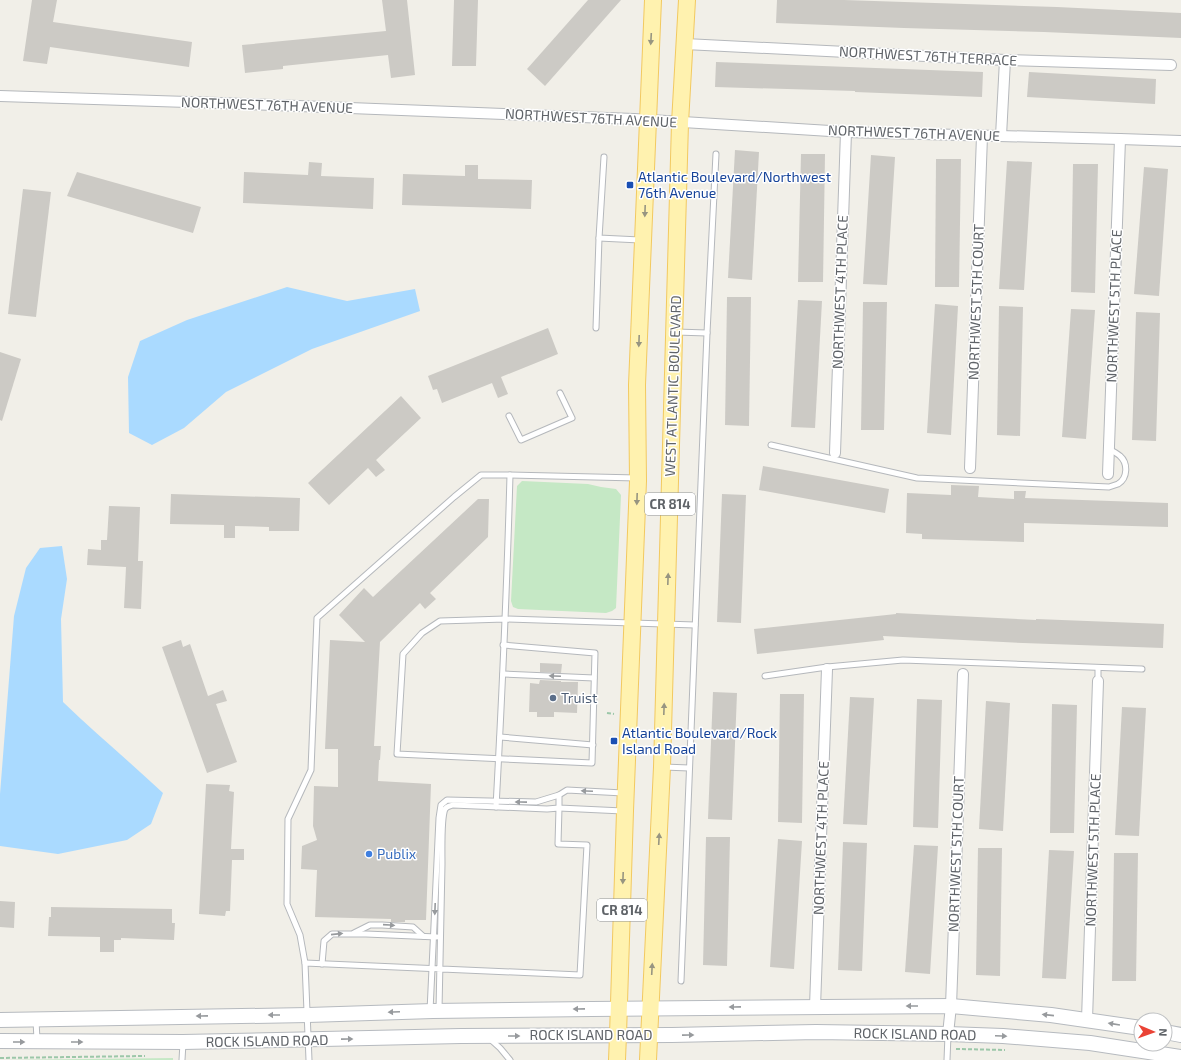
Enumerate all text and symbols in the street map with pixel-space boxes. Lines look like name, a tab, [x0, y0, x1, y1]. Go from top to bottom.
one-way arrow	[648, 33, 654, 46]
street label: NORTHWEST 76TH TERRACE	[839, 42, 1018, 69]
street label: NORTHWEST 76TH AVENUE	[181, 93, 354, 116]
street label: NORTHWEST 76TH AVENUE	[505, 105, 678, 131]
street label: NORTHWEST 76TH AVENUE	[828, 121, 1001, 144]
place label: Atlantic Boulevard/Northwest 76th Avenue	[638, 168, 831, 201]
marker: Atlantic Boulevard/Northwest 76th Avenue	[625, 180, 635, 190]
one-way arrow	[641, 205, 648, 217]
street label: NORTHWEST 4TH PLACE	[828, 215, 851, 369]
street label: NORTHWEST 5TH COURT	[964, 224, 987, 380]
street label: NORTHWEST 5TH PLACE	[1102, 229, 1125, 383]
street label: WEST ATLANTIC BOULEVARD	[661, 295, 684, 477]
one-way arrow	[636, 335, 642, 348]
one-way arrow	[634, 493, 641, 505]
road number: CR 814	[645, 493, 695, 515]
one-way arrow	[664, 573, 671, 585]
one-way arrow	[548, 673, 561, 679]
place label: Truist	[561, 689, 597, 706]
marker: Truist	[548, 693, 558, 703]
one-way arrow	[661, 702, 667, 715]
place label: Atlantic Boulevard/Rock Island Road	[622, 724, 777, 757]
marker: Atlantic Boulevard/Rock Island Road	[609, 736, 619, 746]
street label: NORTHWEST 4TH PLACE	[809, 761, 832, 915]
street label: NORTHWEST 5TH PLACE	[1081, 773, 1104, 927]
street label: NORTHWEST 5TH COURT	[944, 776, 967, 932]
one-way arrow	[580, 788, 593, 794]
one-way arrow	[514, 799, 527, 805]
one-way arrow	[655, 833, 662, 845]
place label: Publix	[377, 845, 417, 862]
marker: Publix	[364, 849, 374, 859]
one-way arrow	[620, 872, 626, 885]
road number: CR 814	[597, 899, 647, 921]
one-way arrow	[431, 903, 438, 915]
one-way arrow	[383, 922, 395, 929]
one-way arrow	[331, 931, 343, 938]
one-way arrow	[649, 962, 655, 975]
one-way arrow	[905, 1003, 918, 1009]
one-way arrow	[728, 1004, 741, 1010]
one-way arrow	[572, 1006, 585, 1012]
one-way arrow	[387, 1009, 400, 1015]
one-way arrow	[267, 1012, 280, 1018]
one-way arrow	[1042, 1012, 1054, 1018]
north arrow	[1133, 1012, 1173, 1052]
one-way arrow	[195, 1013, 208, 1019]
one-way arrow	[1108, 1021, 1120, 1027]
street label: ROCK ISLAND ROAD	[853, 1024, 977, 1043]
street label: ROCK ISLAND ROAD	[530, 1026, 652, 1043]
text: N	[1157, 1028, 1170, 1037]
street label: ROCK ISLAND ROAD	[205, 1031, 329, 1050]
one-way arrow	[682, 1032, 695, 1038]
one-way arrow	[995, 1032, 1007, 1039]
one-way arrow	[508, 1033, 521, 1039]
one-way arrow	[341, 1036, 354, 1042]
one-way arrow	[13, 1039, 26, 1045]
one-way arrow	[71, 1039, 84, 1045]

